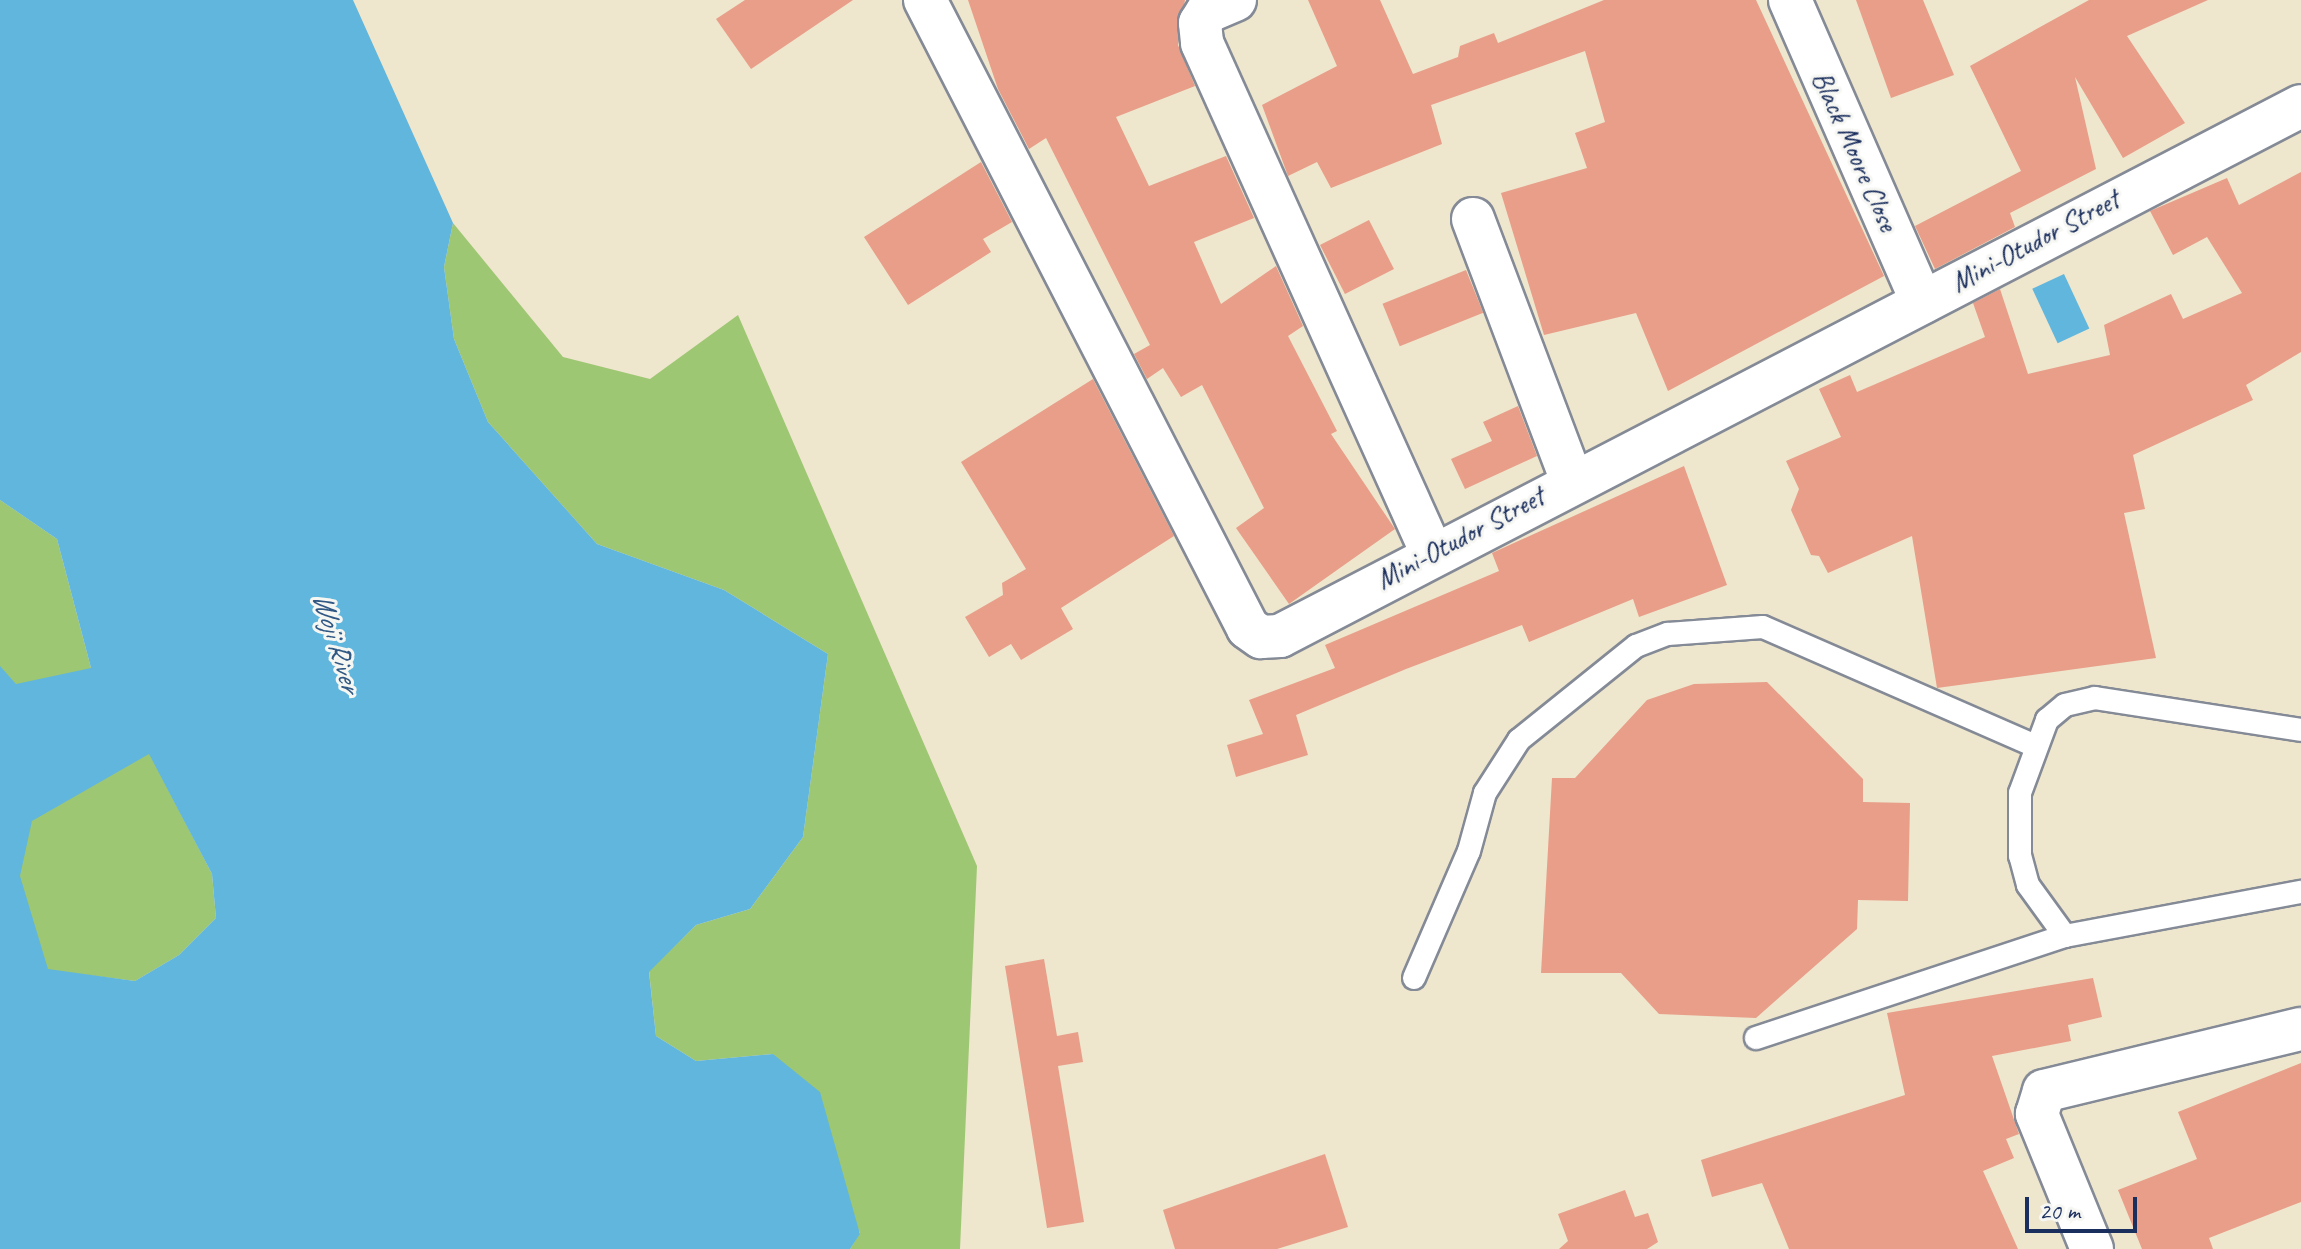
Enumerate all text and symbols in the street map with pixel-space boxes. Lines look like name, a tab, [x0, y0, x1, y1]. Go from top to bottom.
street label: Black Moore Close	[1805, 66, 1905, 236]
street label: Mini-Otudor Street	[1945, 183, 2125, 299]
street label: Mini-Otudor Street	[1370, 480, 1550, 596]
water label: Woji River	[305, 587, 369, 697]
scale bar	[2029, 1181, 2141, 1231]
text: 20 m	[2039, 1196, 2080, 1226]

